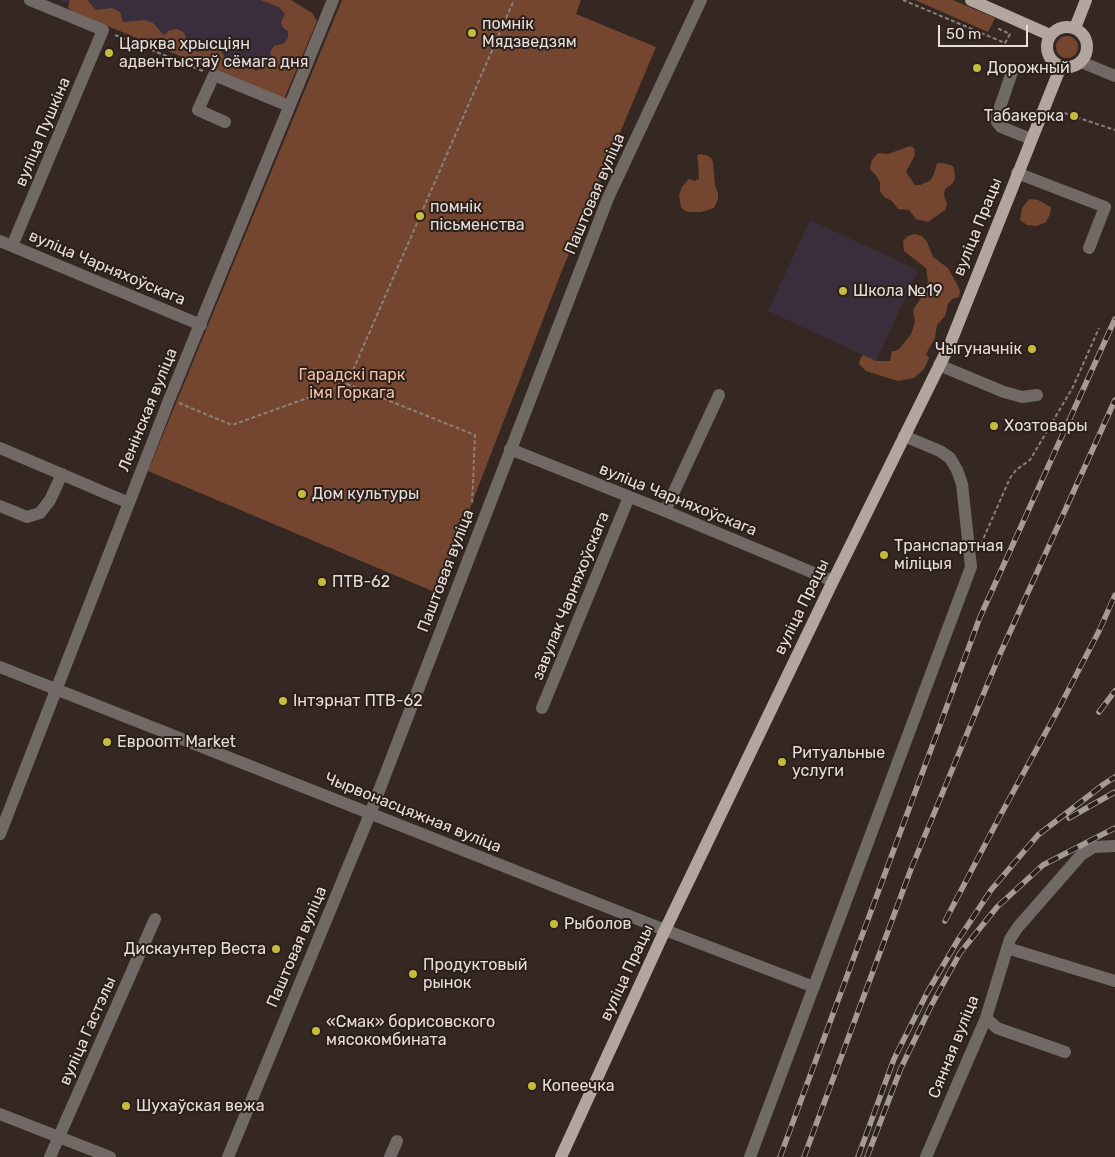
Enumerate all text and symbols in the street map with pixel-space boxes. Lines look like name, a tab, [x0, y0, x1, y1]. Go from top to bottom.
place label: помнік Мядзведзям	[482, 14, 577, 52]
scale bar	[940, 15, 1030, 47]
text: 50 m	[946, 25, 981, 43]
marker: помнік Мядзведзям	[466, 27, 478, 39]
place label: Царква хрысціян адвентыстаў сёмага дня	[119, 34, 308, 72]
marker: Царква хрысціян адвентыстаў сёмага дня	[103, 47, 115, 59]
place label: Дорожный	[987, 58, 1070, 78]
marker: Дорожный	[971, 62, 983, 74]
street label: вуліца Пушкіна	[11, 74, 75, 190]
place label: Табакерка	[984, 106, 1064, 126]
marker: Табакерка	[1068, 110, 1080, 122]
street label: Паштовая вуліца	[561, 131, 629, 257]
street label: вуліца Працы	[950, 175, 1006, 279]
place label: помнік пісьменства	[430, 197, 525, 235]
marker: помнік пісьменства	[414, 210, 426, 222]
street label: вуліца Чарняхоўскага	[26, 226, 188, 310]
place label: Школа №19	[853, 281, 942, 301]
marker: Школа №19	[837, 285, 849, 297]
place label: Чыгуначнік	[935, 339, 1022, 359]
marker: Чыгуначнік	[1026, 343, 1038, 355]
street label: Ленінская вуліца	[114, 345, 182, 475]
park label: Гарадскі парк імя Горкага	[299, 365, 405, 403]
place label: Хозтовары	[1004, 416, 1088, 436]
marker: Хозтовары	[988, 420, 1000, 432]
street label: вуліца Чарняхоўскага	[596, 460, 760, 540]
place label: Дом культуры	[312, 484, 419, 504]
marker: Дом культуры	[296, 488, 308, 500]
street label: Паштовая вуліца	[414, 507, 478, 635]
street label: завулак Чарняхоўскага	[528, 509, 614, 683]
place label: Транспартная міліцыя	[894, 536, 1004, 574]
marker: Транспартная міліцыя	[878, 549, 890, 561]
street label: вуліца Працы	[771, 556, 833, 658]
place label: ПТВ-62	[332, 572, 390, 592]
marker: ПТВ-62	[316, 576, 328, 588]
place label: Інтэрнат ПТВ-62	[293, 691, 423, 711]
marker: Інтэрнат ПТВ-62	[277, 695, 289, 707]
place label: Евроопт Market	[117, 732, 236, 752]
marker: Евроопт Market	[101, 736, 113, 748]
place label: Ритуальные услуги	[792, 743, 885, 781]
marker: Ритуальные услуги	[776, 756, 788, 768]
street label: Чырвонасцяжная вуліца	[322, 769, 504, 857]
street label: Паштовая вуліца	[263, 884, 331, 1010]
place label: Рыболов	[564, 914, 631, 934]
marker: Рыболов	[548, 918, 560, 930]
street label: вуліца Працы	[596, 922, 658, 1024]
place label: Дискаунтер Веста	[124, 939, 266, 959]
marker: Дискаунтер Веста	[270, 943, 282, 955]
place label: Продуктовый рынок	[423, 955, 528, 993]
marker: Продуктовый рынок	[407, 968, 419, 980]
street label: вуліца Гастэлы	[56, 974, 120, 1088]
street label: Сянная вуліца	[925, 993, 983, 1101]
place label: «Смак» борисовского мясокомбината	[326, 1012, 495, 1050]
marker: «Смак» борисовского мясокомбината	[310, 1025, 322, 1037]
place label: Копеечка	[542, 1076, 615, 1096]
marker: Копеечка	[526, 1080, 538, 1092]
place label: Шухаўская вежа	[136, 1096, 264, 1116]
marker: Шухаўская вежа	[120, 1100, 132, 1112]

